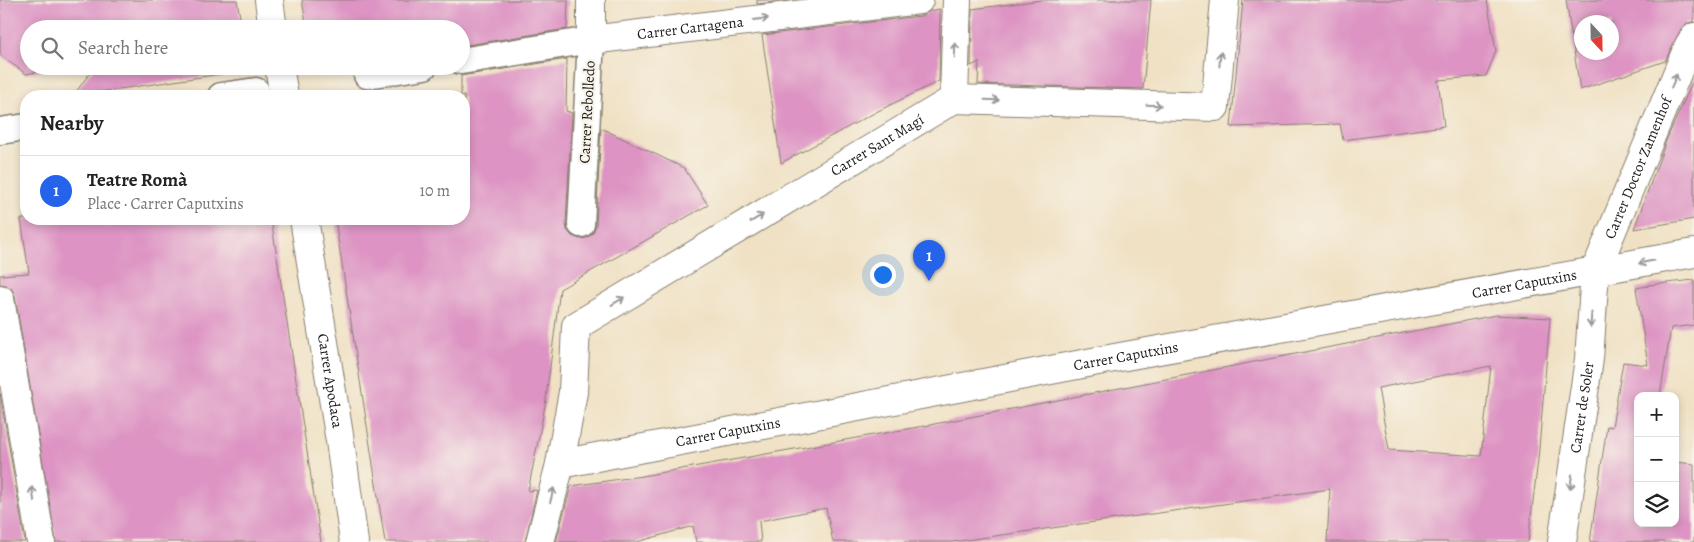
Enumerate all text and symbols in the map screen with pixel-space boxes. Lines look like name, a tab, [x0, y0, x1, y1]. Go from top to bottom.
street label: Carrer Cartagena	[636, 12, 744, 44]
one-way arrow	[753, 14, 769, 24]
north arrow	[1574, 15, 1619, 60]
search box	[20, 20, 470, 75]
icon: search	[38, 34, 66, 62]
text: Search here	[78, 35, 168, 61]
one-way arrow	[951, 43, 960, 59]
one-way arrow	[1215, 51, 1224, 67]
street label: Carrer Rebolledo	[574, 60, 600, 164]
one-way arrow	[1669, 74, 1679, 89]
street label: Carrer Doctor Zamenhof	[1600, 92, 1677, 242]
one-way arrow	[983, 95, 999, 105]
one-way arrow	[1146, 101, 1162, 110]
text: Nearby	[40, 109, 103, 137]
street label: Carrer Sant Magí	[827, 109, 927, 181]
text: Teatre Romà	[87, 167, 187, 193]
text: 1	[53, 180, 59, 202]
text: 10 m	[420, 180, 450, 202]
text: Place · Carrer Caputxins	[87, 193, 244, 215]
one-way arrow	[750, 212, 764, 222]
pin: 1	[913, 240, 945, 281]
one-way arrow	[1639, 258, 1655, 267]
your location	[870, 262, 896, 288]
street label: Carrer Caputxins	[1470, 264, 1578, 303]
one-way arrow	[610, 296, 624, 306]
one-way arrow	[1587, 312, 1596, 328]
street label: Carrer Apodaca	[313, 332, 348, 430]
street label: Carrer Caputxins	[1072, 337, 1180, 376]
street label: Carrer de Soler	[1565, 360, 1599, 455]
map controls	[1634, 392, 1679, 527]
button: +	[1634, 392, 1679, 437]
street label: Carrer Caputxins	[674, 412, 782, 452]
button: −	[1634, 437, 1679, 482]
one-way arrow	[1566, 473, 1576, 489]
button: layers	[1634, 482, 1679, 527]
one-way arrow	[27, 486, 37, 502]
one-way arrow	[548, 487, 557, 503]

